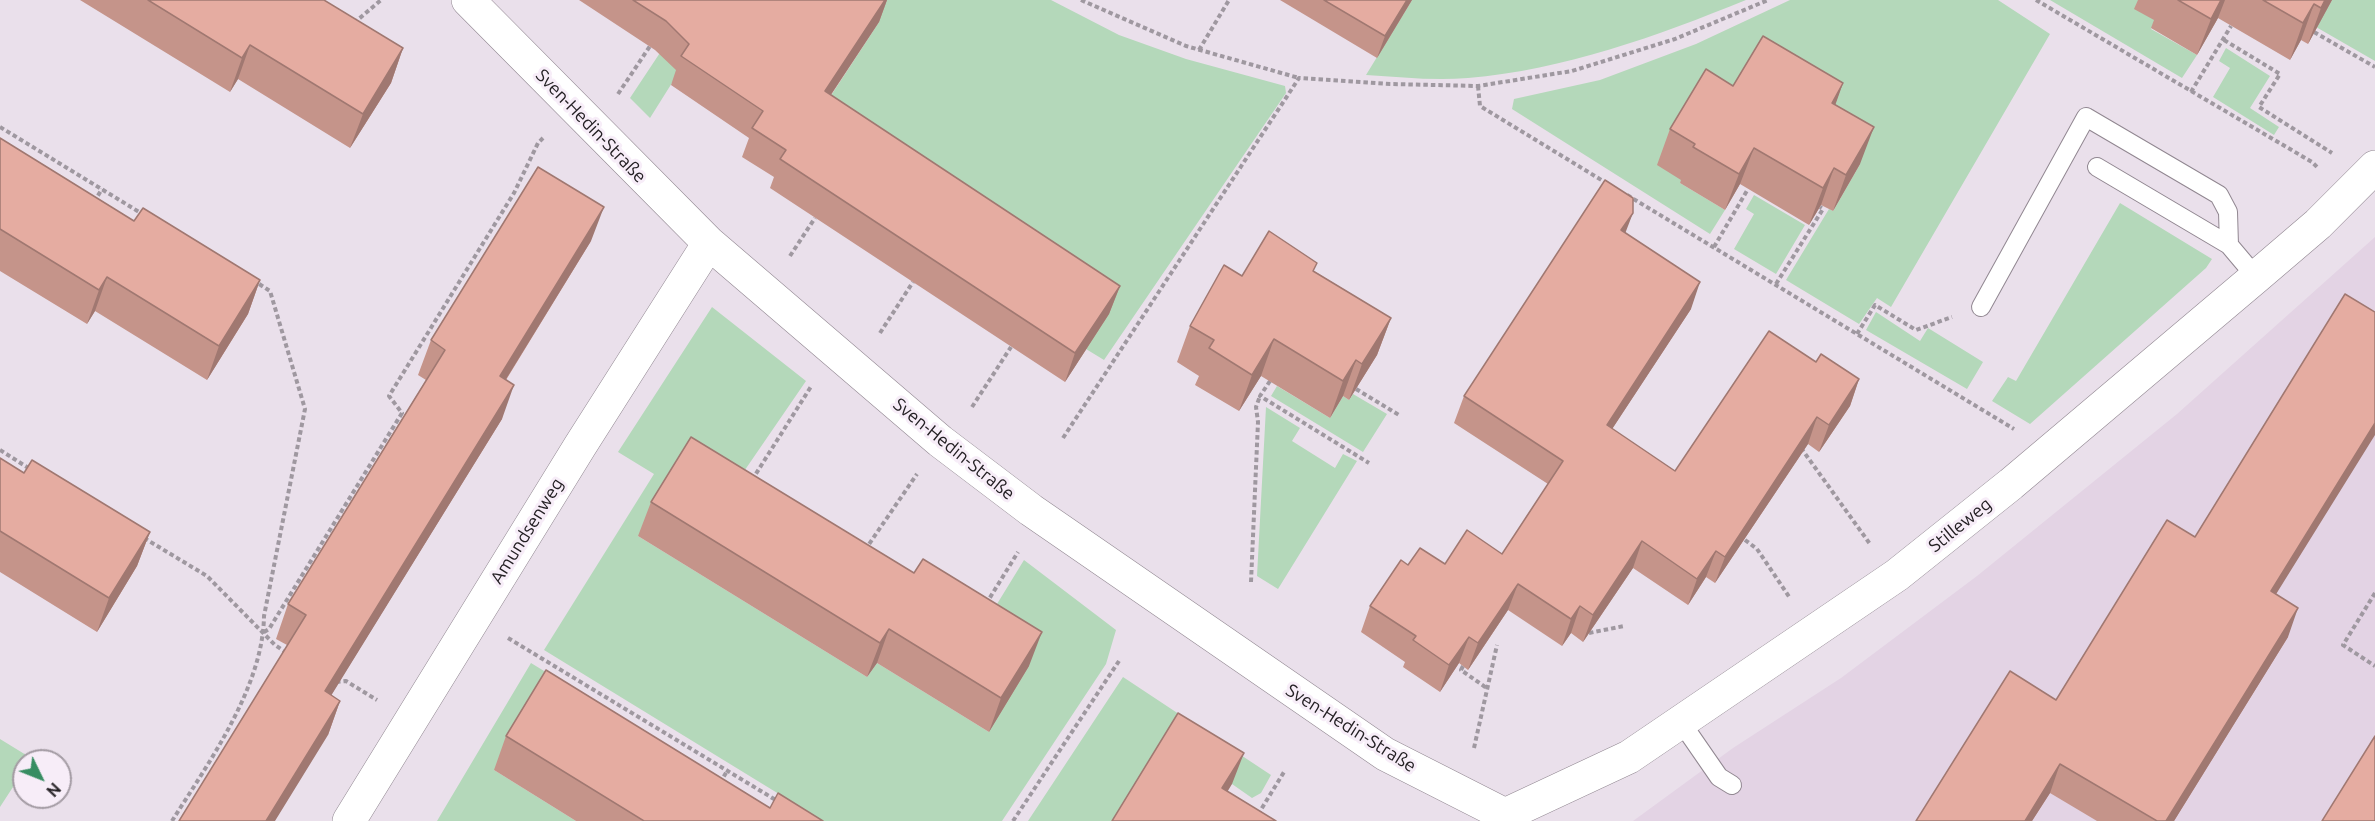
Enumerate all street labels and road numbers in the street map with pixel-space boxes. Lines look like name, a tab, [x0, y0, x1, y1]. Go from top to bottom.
street label: Sven-Hedin-Straße	[531, 65, 651, 187]
street label: Sven-Hedin-Straße	[889, 394, 1019, 504]
street label: Amundsenweg	[486, 474, 568, 588]
street label: Stilleweg	[1924, 493, 1996, 557]
street label: Sven-Hedin-Straße	[1282, 679, 1420, 777]

